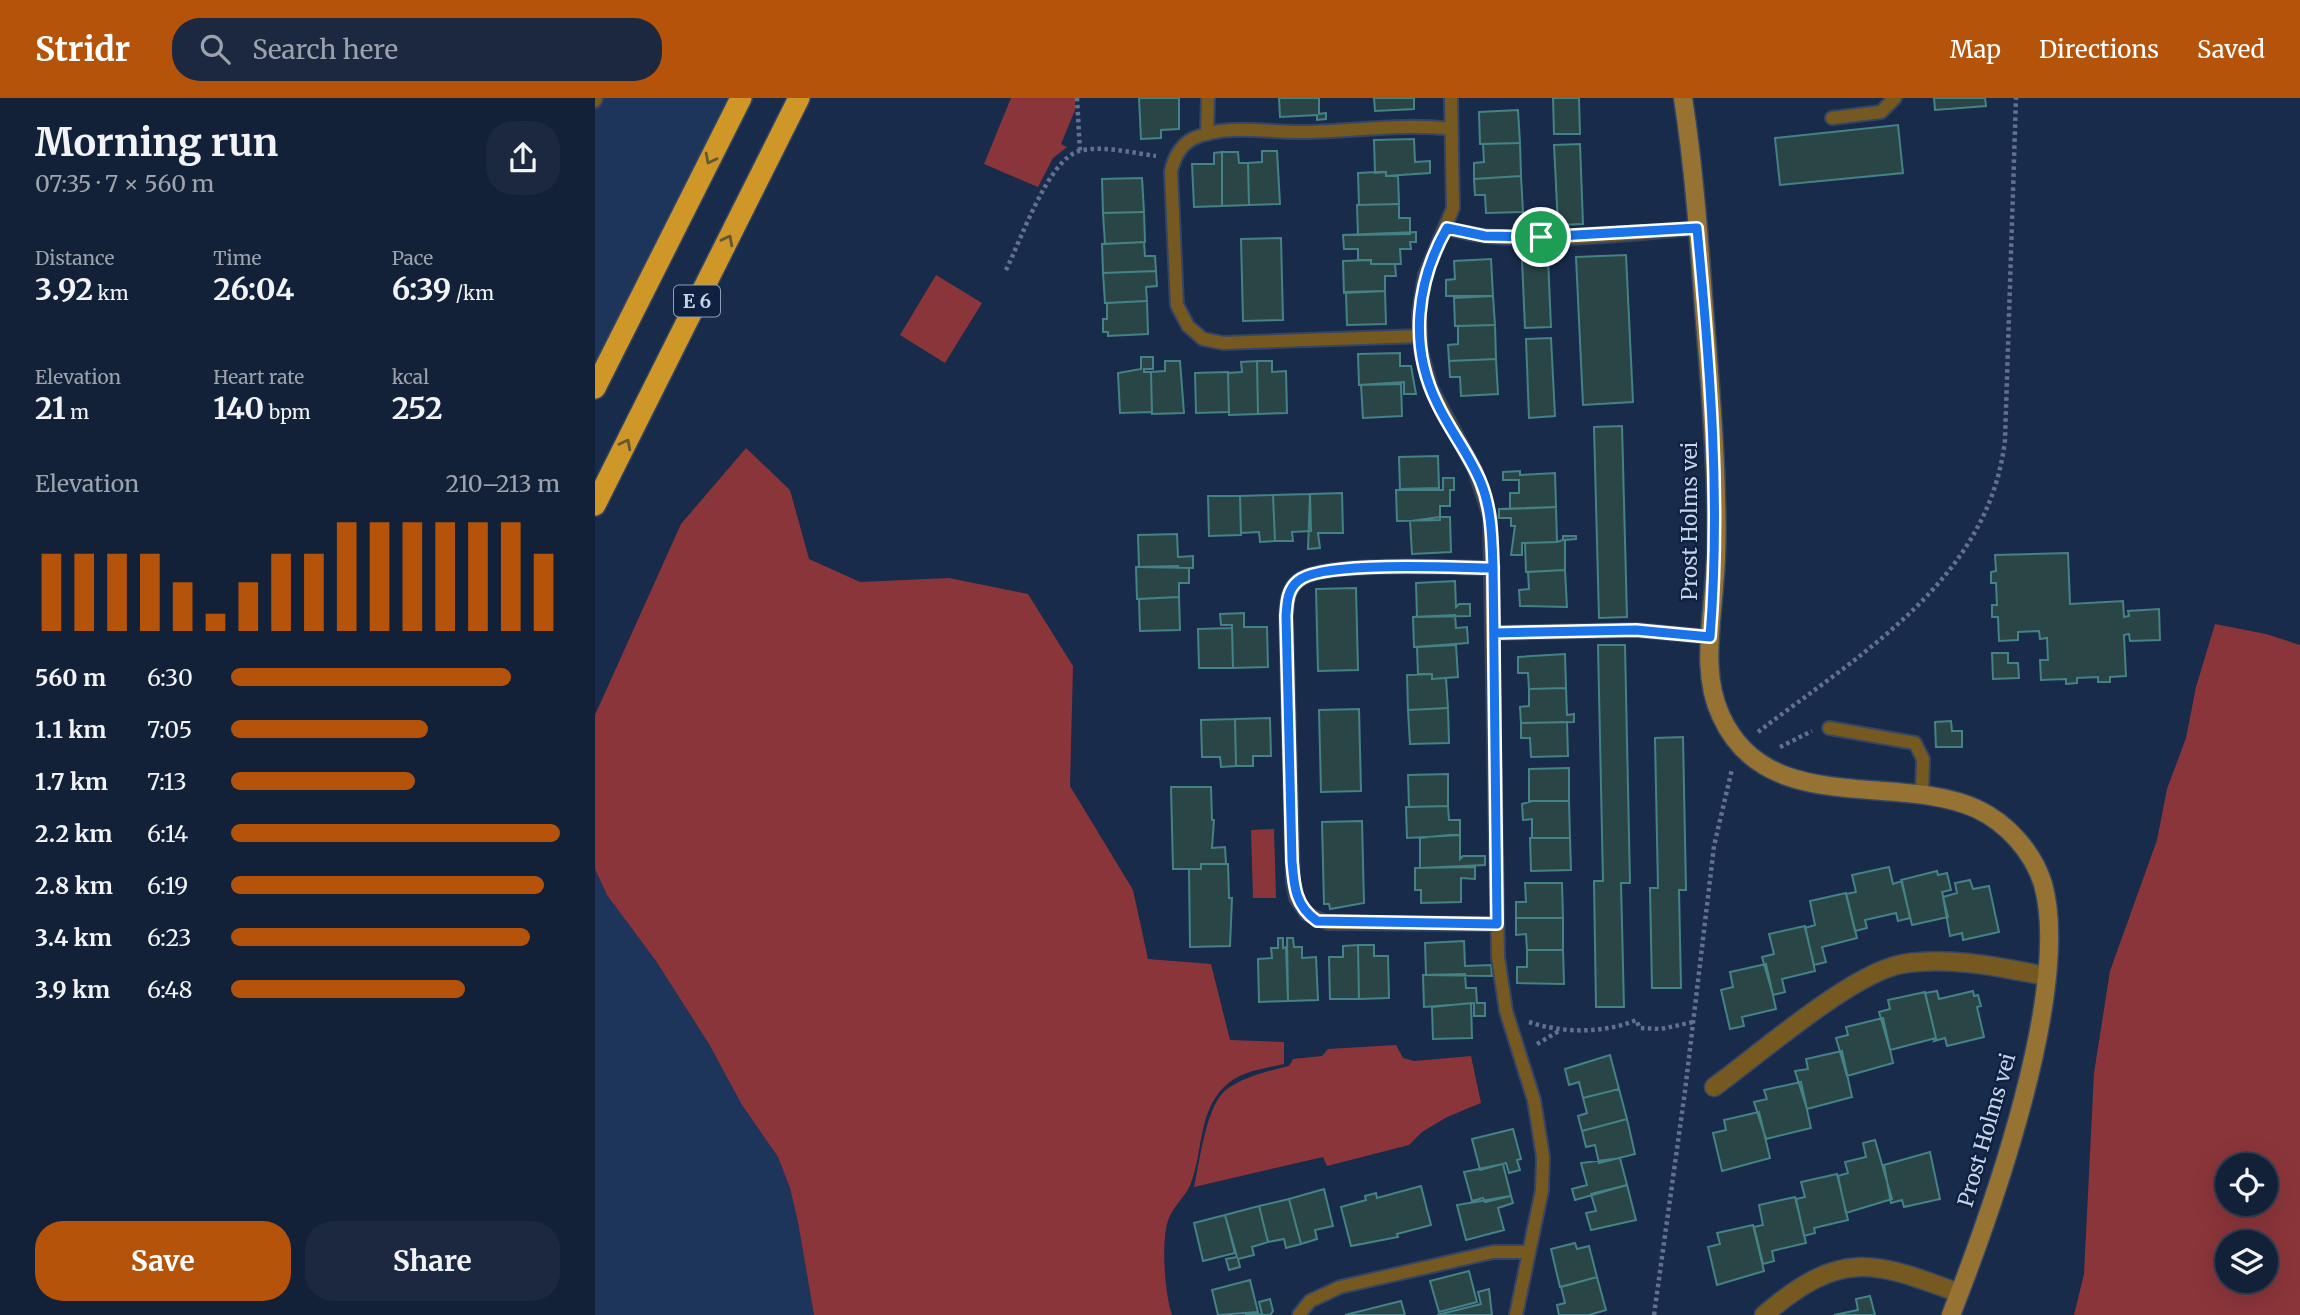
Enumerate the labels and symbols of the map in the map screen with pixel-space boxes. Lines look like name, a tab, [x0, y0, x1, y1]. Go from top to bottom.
one-way arrow	[705, 152, 719, 164]
pin	[1511, 207, 1571, 267]
one-way arrow	[719, 235, 733, 247]
road number: E 6	[674, 286, 720, 316]
one-way arrow	[617, 438, 631, 451]
street label: Prost Holms vei	[1676, 441, 1703, 600]
street label: Prost Holms vei	[1952, 1050, 2021, 1210]

